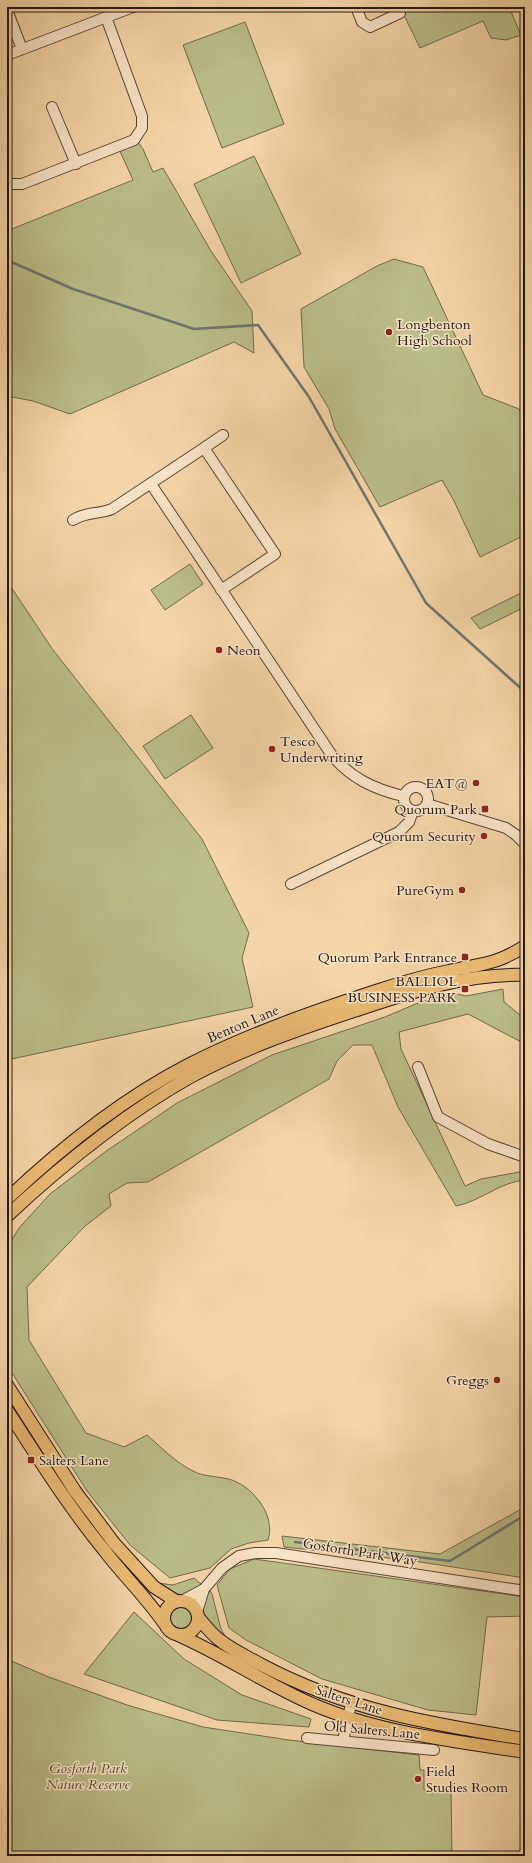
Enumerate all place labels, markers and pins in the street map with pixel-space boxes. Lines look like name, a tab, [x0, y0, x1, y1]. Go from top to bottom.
place label: Longbenton High School	[397, 315, 472, 350]
marker: Longbenton High School	[384, 327, 394, 337]
place label: Neon	[227, 641, 261, 660]
marker: Neon	[214, 645, 224, 655]
place label: Tesco Underwriting	[280, 732, 363, 767]
marker: Tesco Underwriting	[267, 744, 277, 754]
place label: EAT@	[426, 774, 468, 793]
marker: EAT@	[471, 778, 481, 788]
place label: Quorum Park	[394, 800, 477, 819]
marker: Quorum Park	[480, 804, 490, 814]
place label: Quorum Security	[372, 827, 477, 846]
marker: Quorum Security	[479, 831, 489, 841]
place label: PureGym	[396, 881, 454, 900]
marker: PureGym	[457, 885, 467, 895]
place label: Quorum Park Entrance	[318, 948, 457, 967]
marker: Quorum Park Entrance	[460, 952, 470, 962]
place label: BALLIOL BUSINESS PARK	[348, 972, 458, 1007]
marker: BALLIOL BUSINESS PARK	[460, 984, 470, 994]
place label: Greggs	[446, 1371, 489, 1390]
marker: Greggs	[492, 1375, 502, 1385]
place label: Salters Lane	[39, 1451, 109, 1470]
marker: Salters Lane	[26, 1455, 36, 1465]
place label: Field Studies Room	[426, 1762, 508, 1797]
marker: Field Studies Room	[413, 1774, 423, 1784]

